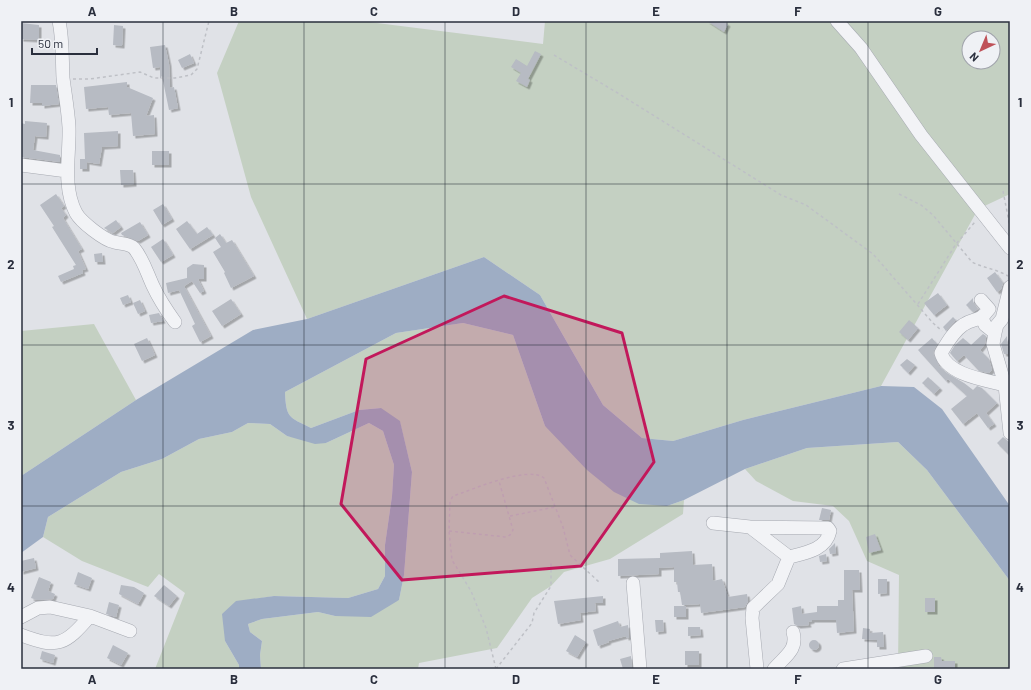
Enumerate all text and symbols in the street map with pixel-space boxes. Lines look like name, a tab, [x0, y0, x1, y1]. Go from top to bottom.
text: A	[88, 3, 97, 19]
text: B	[230, 3, 238, 19]
text: C	[370, 3, 378, 19]
text: D	[512, 3, 520, 19]
text: E	[652, 3, 660, 19]
text: F	[794, 3, 802, 19]
text: G	[934, 3, 942, 19]
scale bar	[32, 30, 97, 56]
north arrow	[961, 30, 1001, 70]
text: 50 m	[38, 36, 63, 50]
text: N	[967, 50, 981, 65]
text: 1	[9, 94, 13, 110]
text: 1	[1018, 94, 1022, 110]
text: 2	[7, 256, 15, 272]
text: 2	[1016, 256, 1024, 272]
text: 3	[7, 417, 15, 433]
text: 3	[1016, 417, 1024, 433]
text: 4	[7, 579, 15, 595]
text: 4	[1016, 579, 1024, 595]
text: A	[88, 671, 97, 687]
text: B	[230, 671, 238, 687]
text: C	[370, 671, 378, 687]
text: D	[512, 671, 520, 687]
text: E	[652, 671, 660, 687]
text: F	[794, 671, 802, 687]
text: G	[934, 671, 942, 687]

